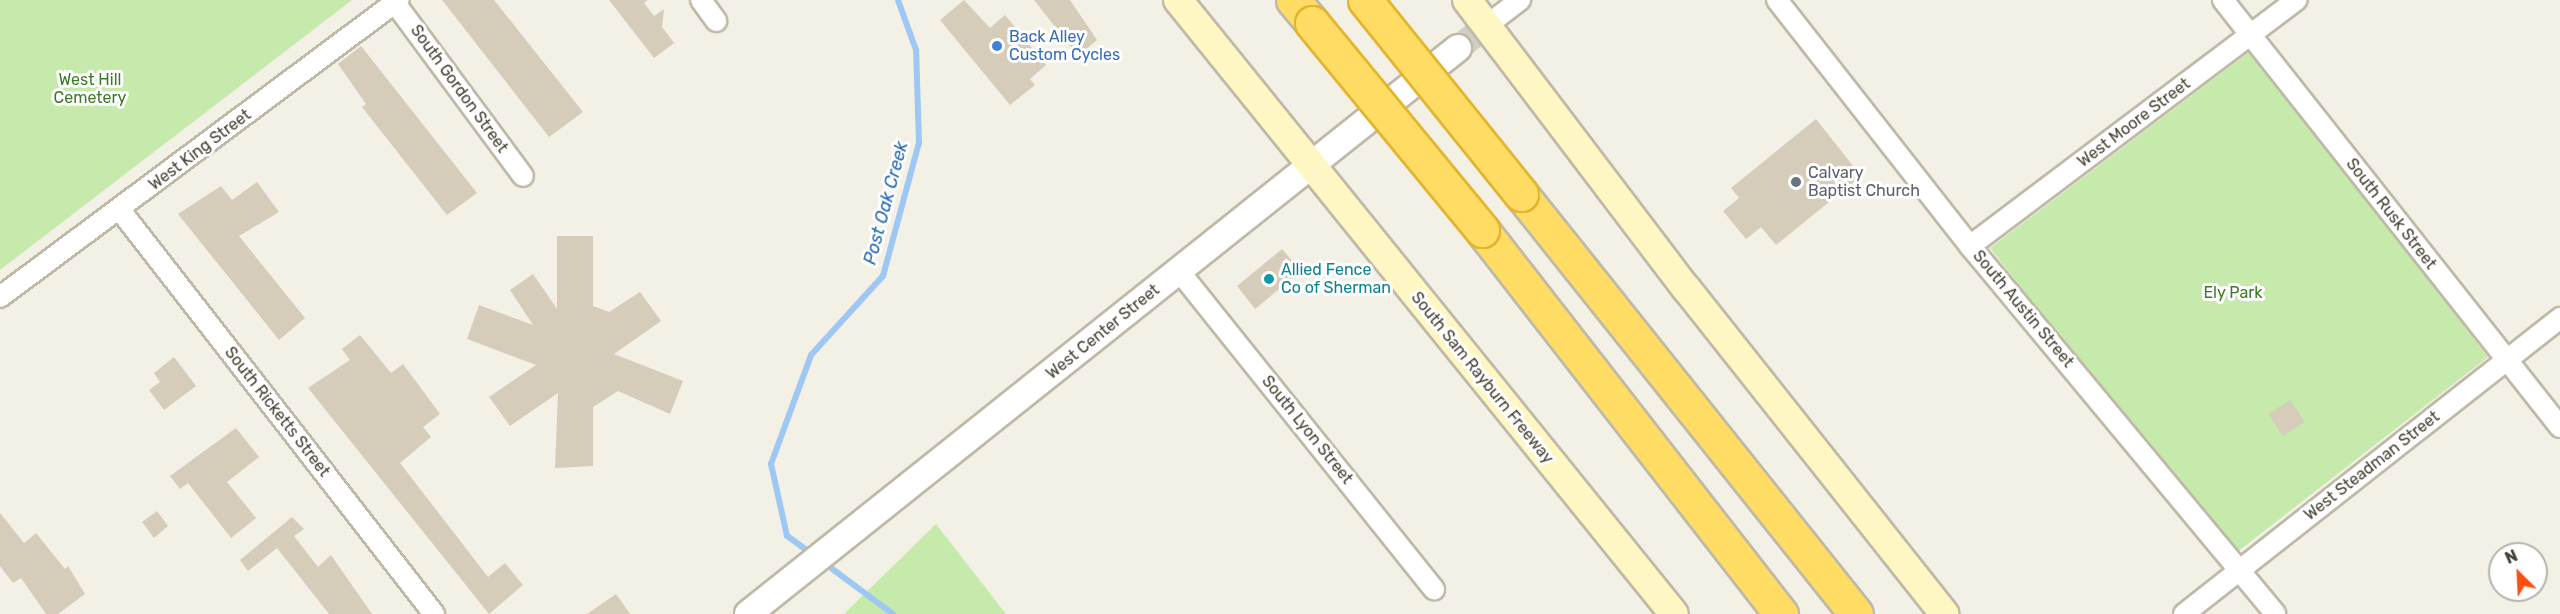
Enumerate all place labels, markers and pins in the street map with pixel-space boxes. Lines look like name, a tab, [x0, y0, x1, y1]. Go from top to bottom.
place label: Back Alley Custom Cycles	[1009, 27, 1120, 65]
marker: Back Alley Custom Cycles	[990, 39, 1004, 53]
place label: Calvary Baptist Church	[1808, 163, 1920, 201]
marker: Calvary Baptist Church	[1789, 175, 1803, 189]
place label: Allied Fence Co of Sherman	[1281, 260, 1391, 298]
marker: Allied Fence Co of Sherman	[1262, 272, 1276, 286]

